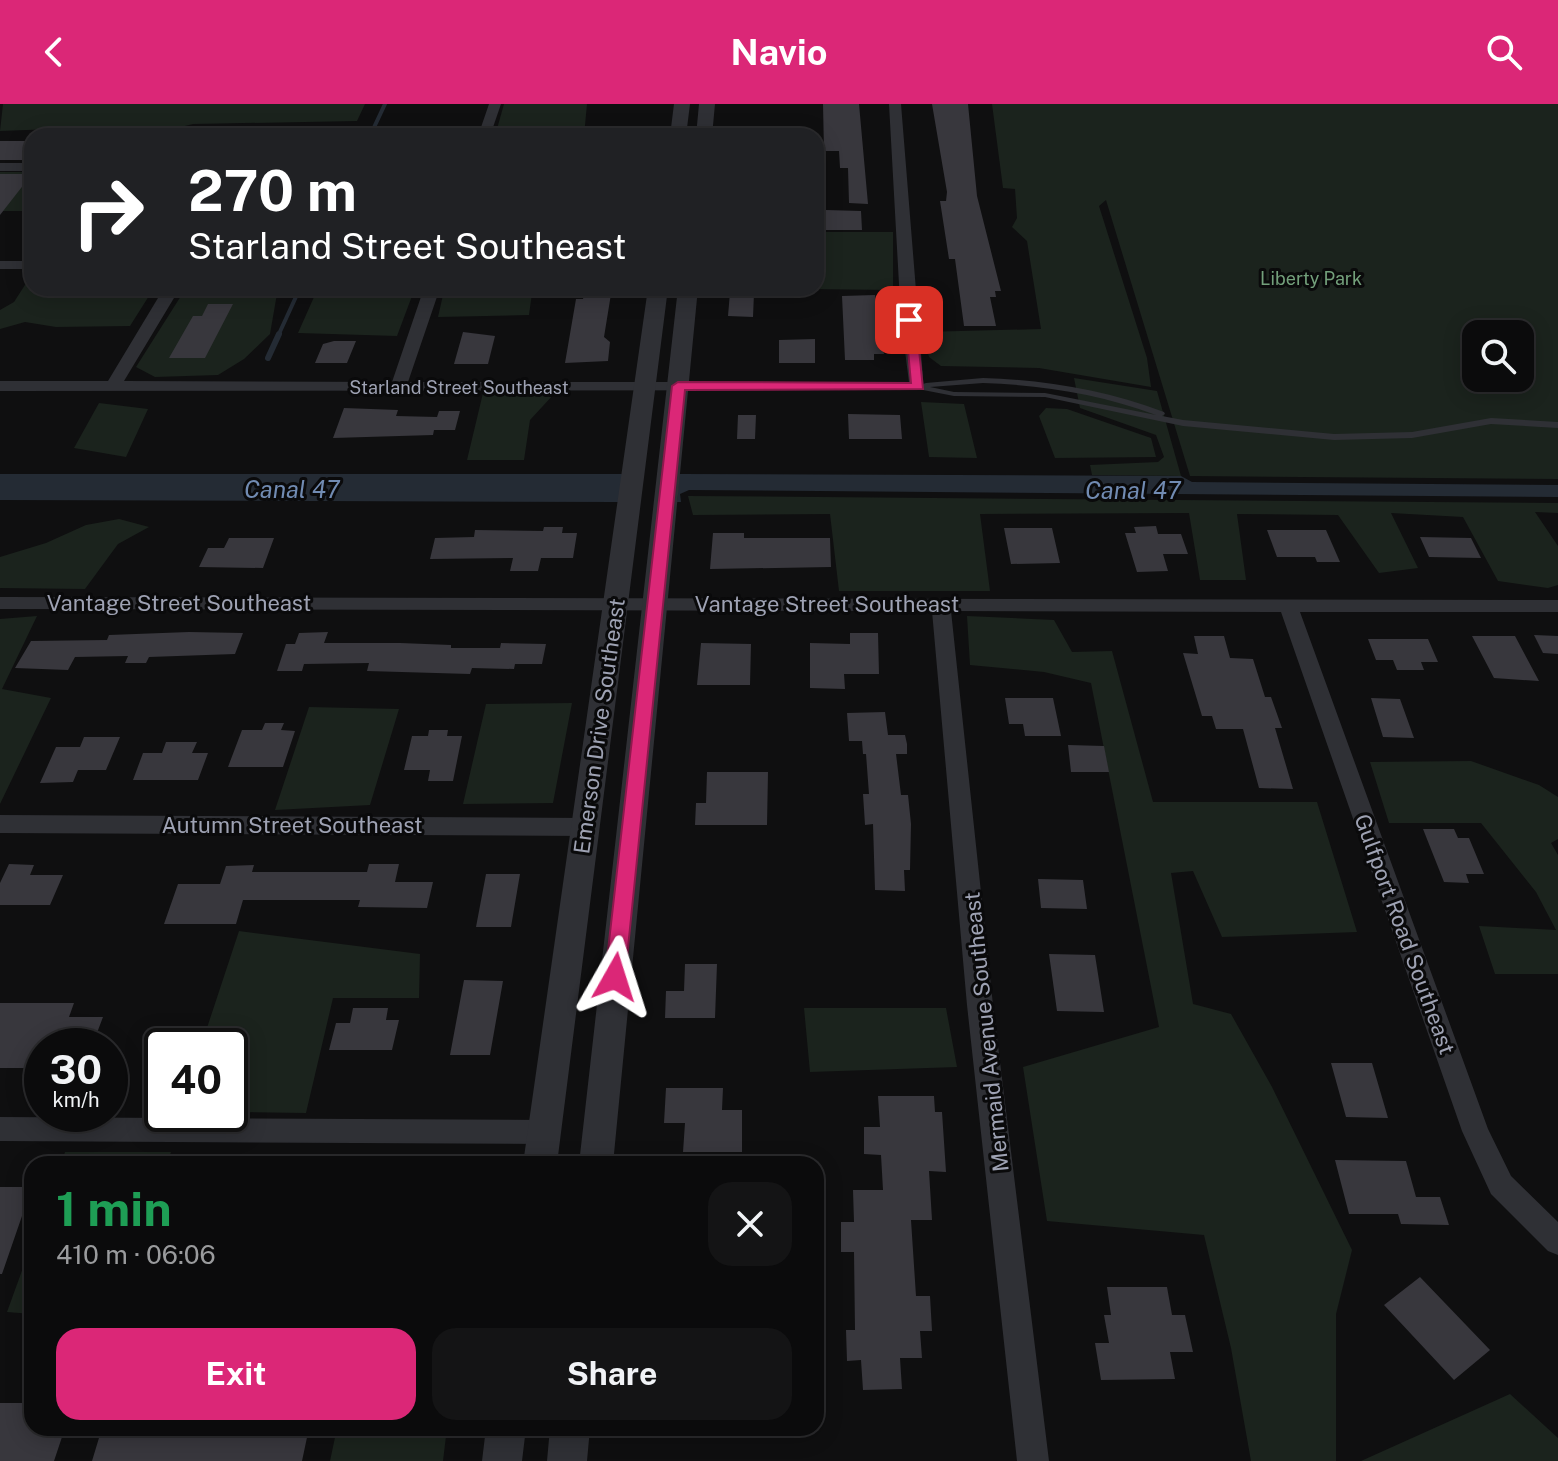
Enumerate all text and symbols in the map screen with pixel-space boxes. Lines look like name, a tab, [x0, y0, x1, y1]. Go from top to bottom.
icon: back	[32, 30, 76, 74]
icon: search	[1482, 30, 1526, 74]
text: Navio	[731, 31, 827, 73]
text: 270 m	[188, 158, 357, 224]
icon: right	[56, 160, 160, 264]
text: Starland Street Southeast	[188, 225, 627, 267]
park label: Liberty Park	[1260, 268, 1362, 289]
pin	[875, 286, 943, 354]
icon: arrive	[887, 298, 931, 342]
map controls	[1462, 320, 1534, 392]
button: search	[1462, 320, 1534, 392]
street label: Starland Street Southeast	[349, 377, 569, 398]
water label: Canal 47	[244, 475, 341, 503]
water label: Canal 47	[1085, 476, 1182, 504]
street label: Vantage Street Southeast	[47, 590, 311, 616]
street label: Vantage Street Southeast	[695, 591, 959, 617]
street label: Emerson Drive Southeast	[568, 597, 630, 855]
street label: Gulfport Road Southeast	[1349, 810, 1461, 1058]
street label: Autumn Street Southeast	[161, 812, 423, 838]
street label: Mermaid Avenue Southeast	[958, 891, 1014, 1173]
position arrow	[573, 935, 657, 1019]
speed limit sign: 40	[144, 1028, 248, 1132]
text: 30	[50, 1046, 102, 1093]
text: km/h	[52, 1088, 100, 1112]
text: 1 min	[56, 1180, 172, 1237]
button: close	[708, 1182, 792, 1266]
text: 410 m · 06:06	[56, 1239, 216, 1270]
button: Exit	[56, 1328, 416, 1420]
button: Share	[432, 1328, 792, 1420]

